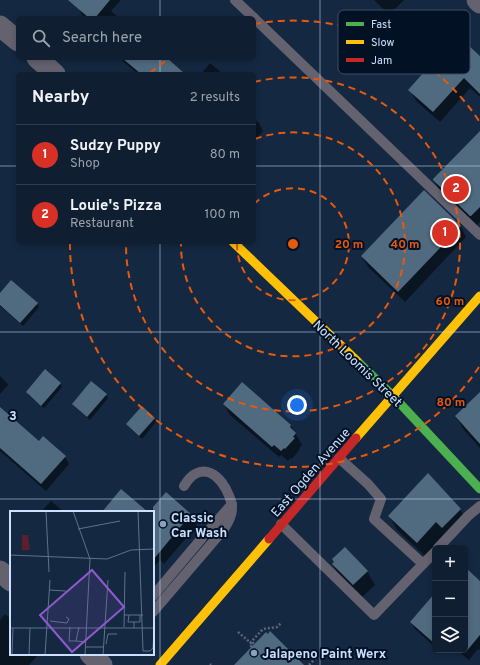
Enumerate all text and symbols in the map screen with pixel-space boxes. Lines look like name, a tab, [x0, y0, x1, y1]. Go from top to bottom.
legend	[338, 10, 470, 74]
search box	[16, 16, 256, 60]
text: Fast	[371, 18, 391, 32]
icon: search	[30, 27, 52, 49]
text: Search here	[62, 29, 142, 48]
text: Slow	[371, 36, 394, 50]
text: Jam	[371, 54, 392, 68]
text: Nearby	[32, 87, 89, 109]
text: 2 results	[190, 90, 240, 106]
text: Sudzy Puppy	[70, 137, 161, 156]
text: 1	[42, 147, 48, 163]
text: 80 m	[210, 147, 240, 163]
text: Shop	[70, 156, 100, 172]
pin: 2	[443, 174, 469, 204]
text: Louie's Pizza	[70, 197, 162, 216]
text: 2	[41, 207, 49, 223]
text: 100 m	[204, 207, 240, 223]
text: Restaurant	[70, 216, 134, 232]
pin: 1	[432, 218, 458, 248]
centre of rings	[286, 237, 300, 251]
text: 20 m	[335, 237, 363, 253]
text: 40 m	[390, 237, 420, 253]
text: 60 m	[436, 294, 464, 310]
street label: North Loomis Street	[309, 318, 405, 411]
your location	[287, 395, 307, 415]
text: 80 m	[437, 395, 465, 411]
text: 3	[9, 409, 17, 425]
street label: East Ogden Avenue	[268, 425, 355, 521]
inset map	[10, 511, 154, 655]
place label: Classic Car Wash	[171, 511, 227, 542]
marker: Classic Car Wash	[158, 519, 168, 529]
map controls	[432, 545, 468, 653]
button: +	[432, 545, 468, 581]
button: −	[432, 581, 468, 617]
button: layers	[432, 617, 468, 653]
place label: Jalapeno Paint Werx	[262, 647, 387, 663]
marker: Jalapeno Paint Werx	[249, 648, 259, 658]

